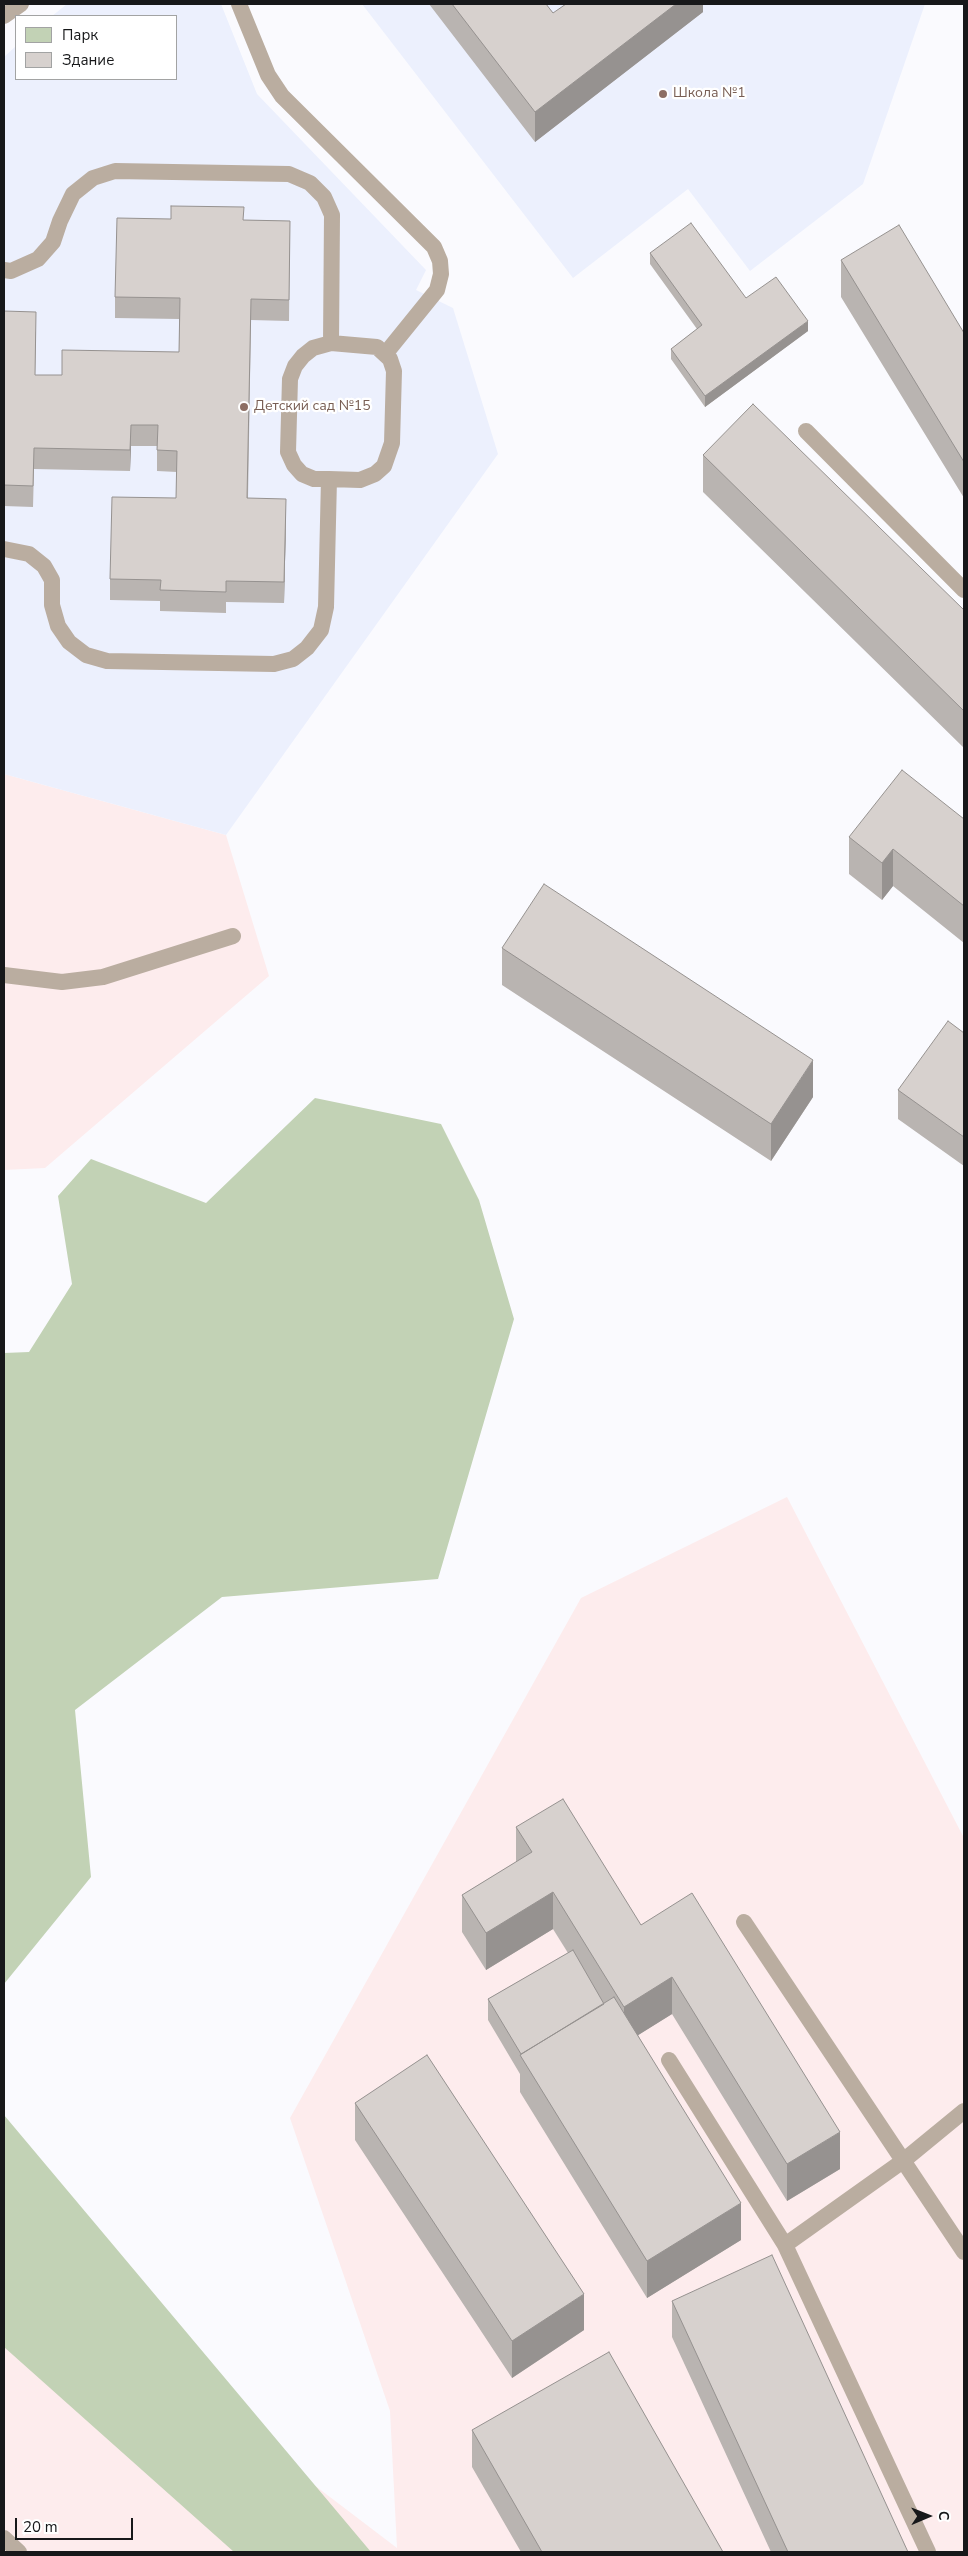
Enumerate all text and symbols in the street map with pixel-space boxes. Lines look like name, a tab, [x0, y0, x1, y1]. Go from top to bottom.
legend	[15, 15, 178, 80]
text: Парк	[62, 25, 98, 45]
text: Здание	[62, 50, 114, 70]
place label: Школа №1	[673, 86, 746, 102]
marker: Школа №1	[657, 88, 669, 100]
place label: Детский сад №15	[254, 399, 371, 415]
marker: Детский сад №15	[238, 401, 250, 413]
north arrow	[903, 2491, 953, 2541]
scale bar	[18, 2508, 135, 2540]
text: С	[934, 2511, 953, 2521]
text: 20 m	[23, 2517, 58, 2537]

